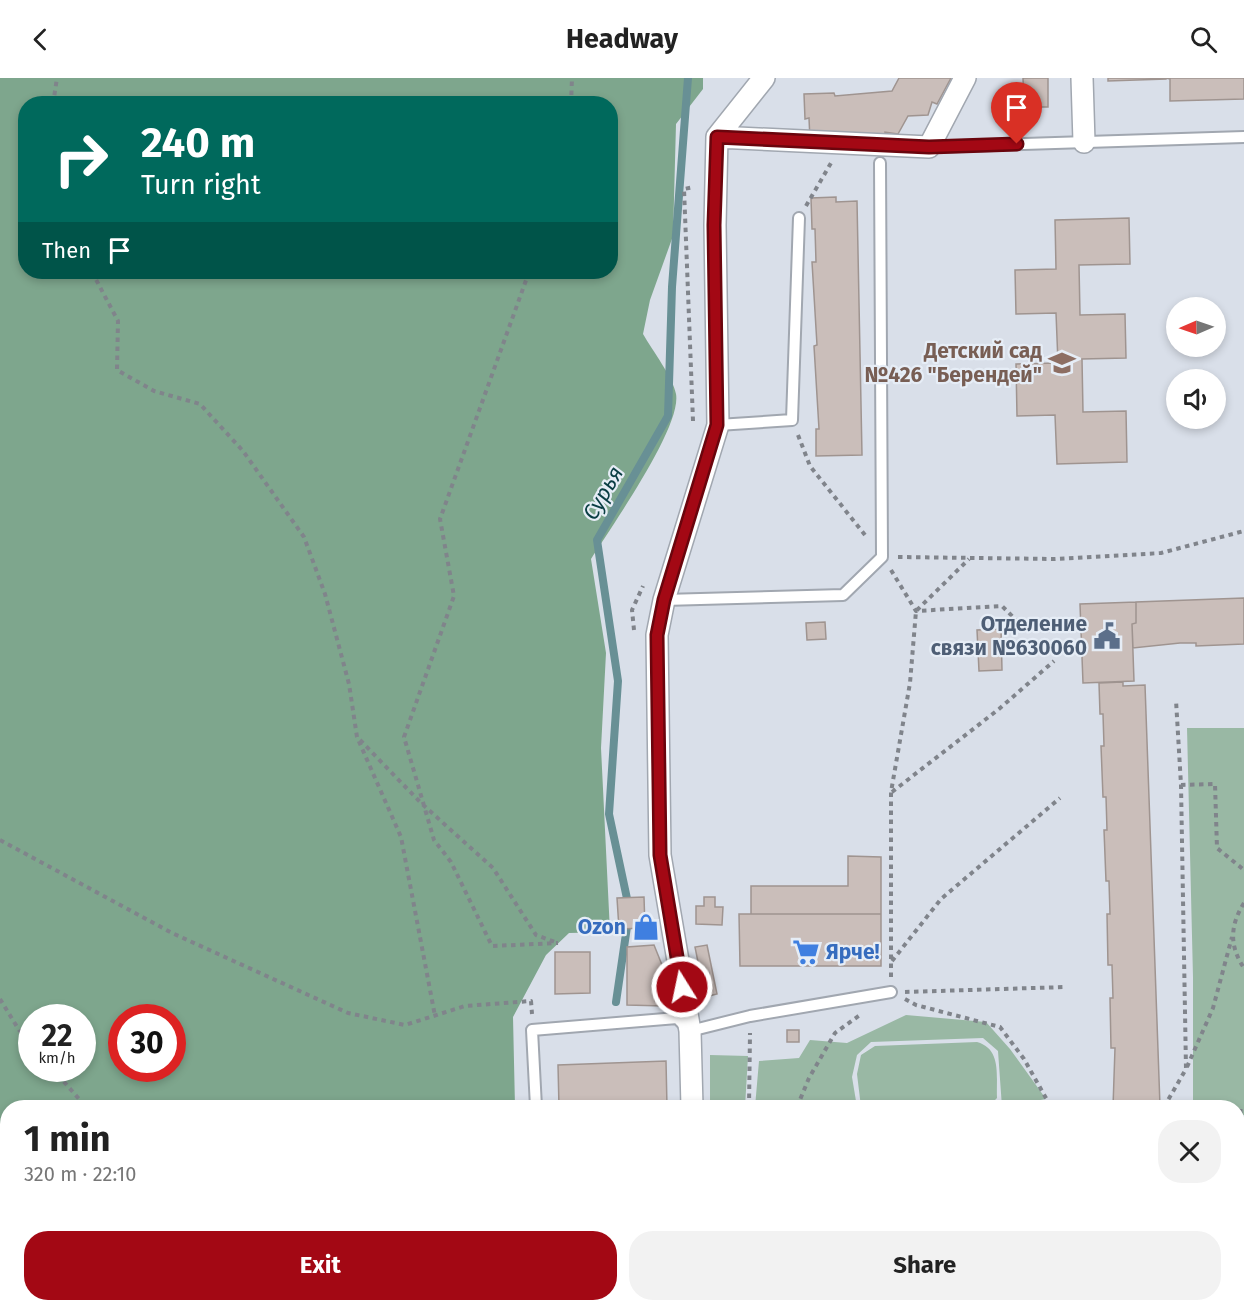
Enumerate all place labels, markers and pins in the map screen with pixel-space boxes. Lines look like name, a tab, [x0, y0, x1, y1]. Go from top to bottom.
pin	[991, 82, 1042, 144]
place label: Детский сад №426 "Берендей"	[865, 338, 1042, 388]
school or university icon: Детский сад №426 "Берендей"	[1047, 348, 1077, 378]
place label: Отделение связи №630060	[931, 611, 1087, 661]
public building icon: Отделение связи №630060	[1092, 621, 1122, 651]
shop icon: Ozon	[631, 912, 661, 942]
place label: Ozon	[578, 914, 626, 940]
supermarket icon: Ярче!	[791, 937, 821, 967]
place label: Ярче!	[826, 939, 880, 965]

